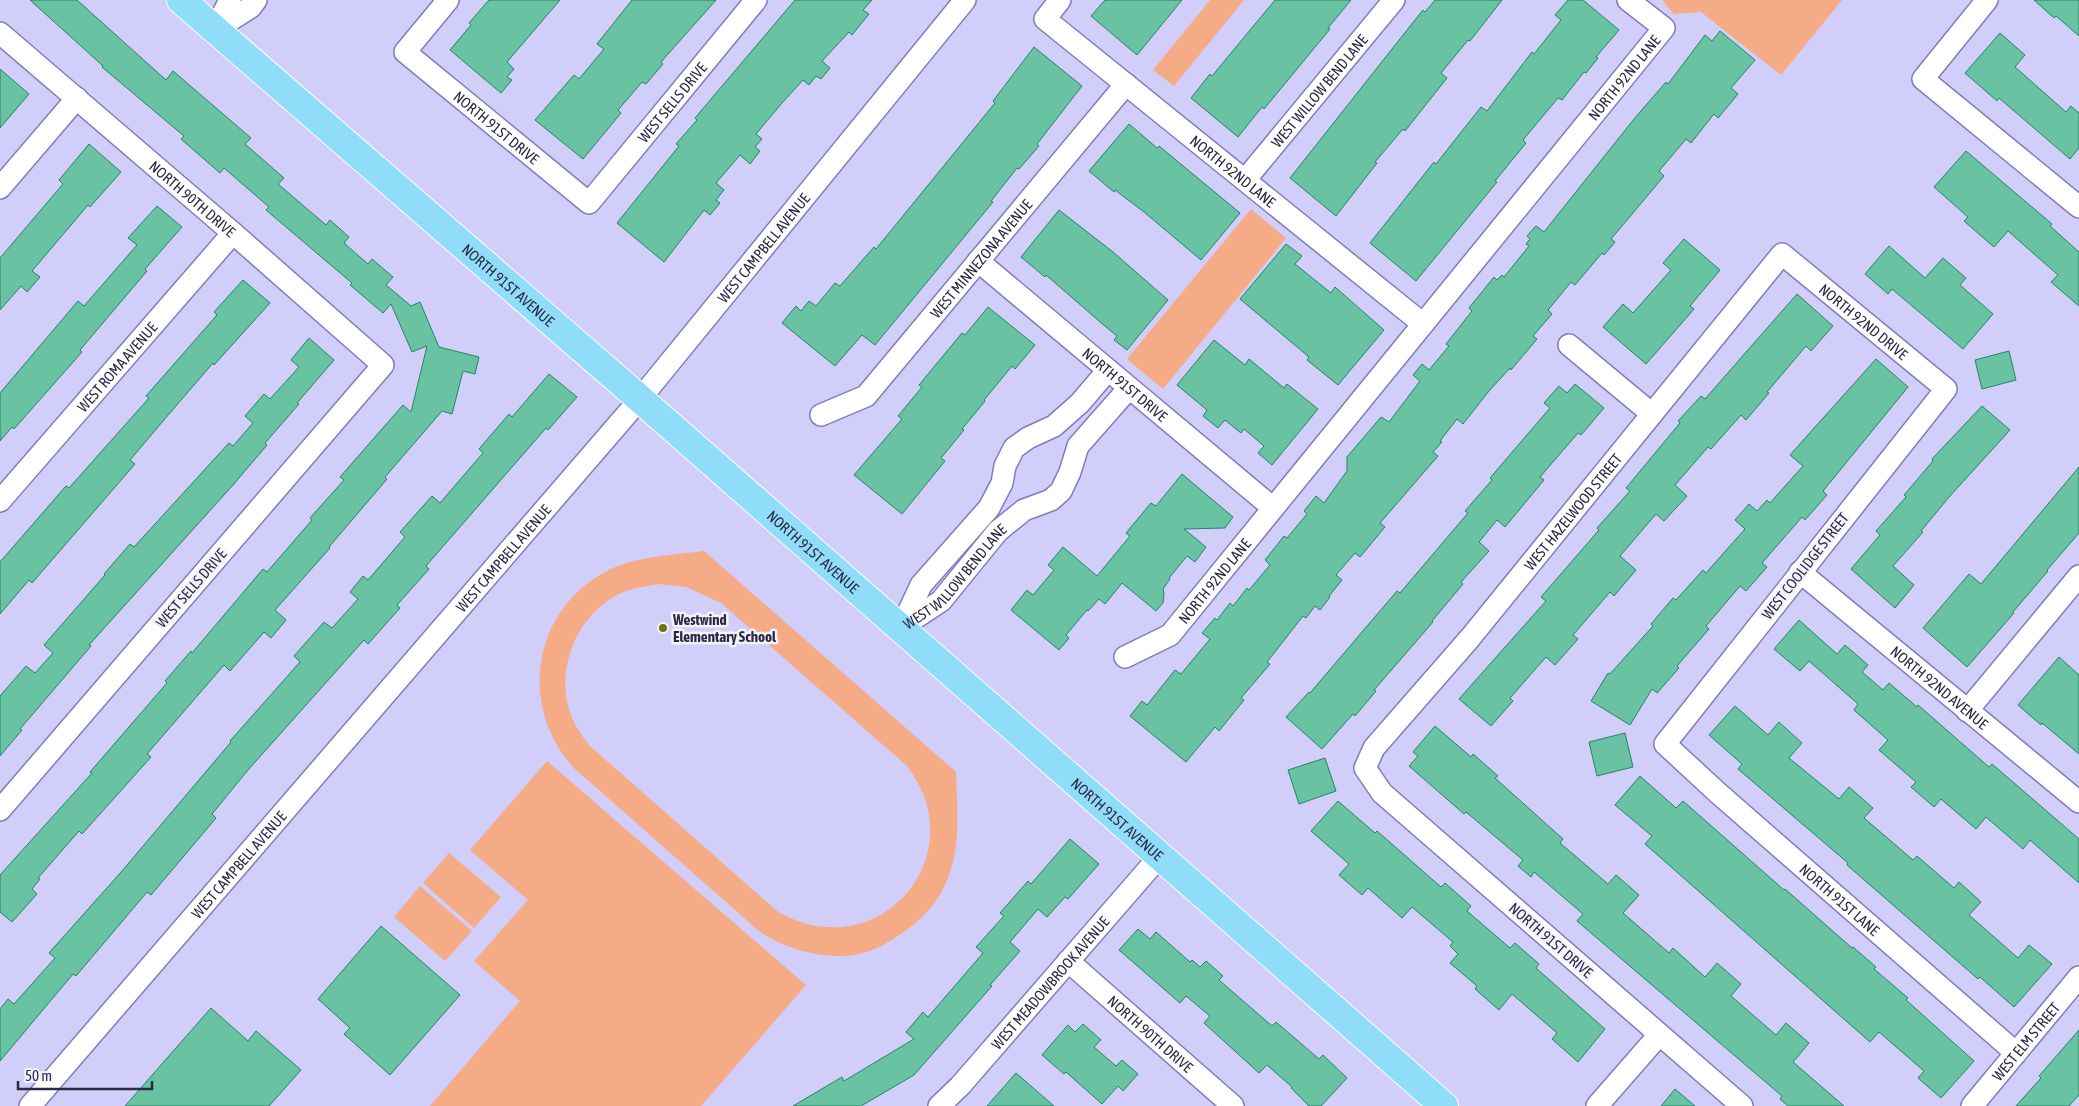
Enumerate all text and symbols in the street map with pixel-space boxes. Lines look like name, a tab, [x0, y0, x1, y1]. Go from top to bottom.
street label: WEST WILLOW BEND LANE	[1267, 30, 1371, 150]
street label: NORTH 92ND LANE	[1584, 31, 1664, 123]
street label: WEST SELLS DRIVE	[634, 58, 710, 146]
street label: NORTH 91ST DRIVE	[451, 87, 543, 167]
street label: NORTH 92ND LANE	[1187, 131, 1280, 211]
street label: NORTH 90TH DRIVE	[146, 157, 240, 240]
street label: WEST CAMPBELL AVENUE	[714, 189, 813, 306]
street label: WEST MINNEZONA AVENUE	[926, 195, 1035, 321]
street label: NORTH 91ST AVENUE	[459, 240, 559, 330]
street label: NORTH 92ND DRIVE	[1816, 280, 1912, 363]
street label: WEST ROMA AVENUE	[73, 318, 161, 415]
street label: NORTH 91ST DRIVE	[1079, 344, 1171, 425]
street label: WEST HAZELWOOD STREET	[1520, 450, 1625, 573]
street label: WEST CAMPBELL AVENUE	[452, 500, 554, 615]
street label: NORTH 91ST AVENUE	[764, 507, 863, 597]
street label: WEST COOLIDGE STREET	[1758, 509, 1852, 623]
street label: WEST WILLOW BEND LANE	[900, 519, 1009, 632]
street label: NORTH 92ND LANE	[1175, 534, 1254, 627]
street label: WEST SELLS DRIVE	[152, 545, 230, 631]
place label: Westwind Elementary School	[672, 611, 777, 645]
marker: Westwind Elementary School	[657, 622, 669, 634]
street label: NORTH 92ND AVENUE	[1888, 642, 1992, 733]
street label: NORTH 91ST AVENUE	[1068, 774, 1167, 864]
street label: WEST CAMPBELL AVENUE	[188, 807, 290, 921]
street label: NORTH 91ST LANE	[1797, 860, 1884, 939]
street label: NORTH 91ST DRIVE	[1506, 899, 1597, 981]
street label: WEST MEADOWBROOK AVENUE	[988, 912, 1113, 1052]
street label: NORTH 90TH DRIVE	[1105, 992, 1197, 1076]
street label: WEST ELM STREET	[1988, 999, 2063, 1084]
scale bar	[18, 1058, 151, 1090]
text: 50 m	[25, 1067, 52, 1084]

